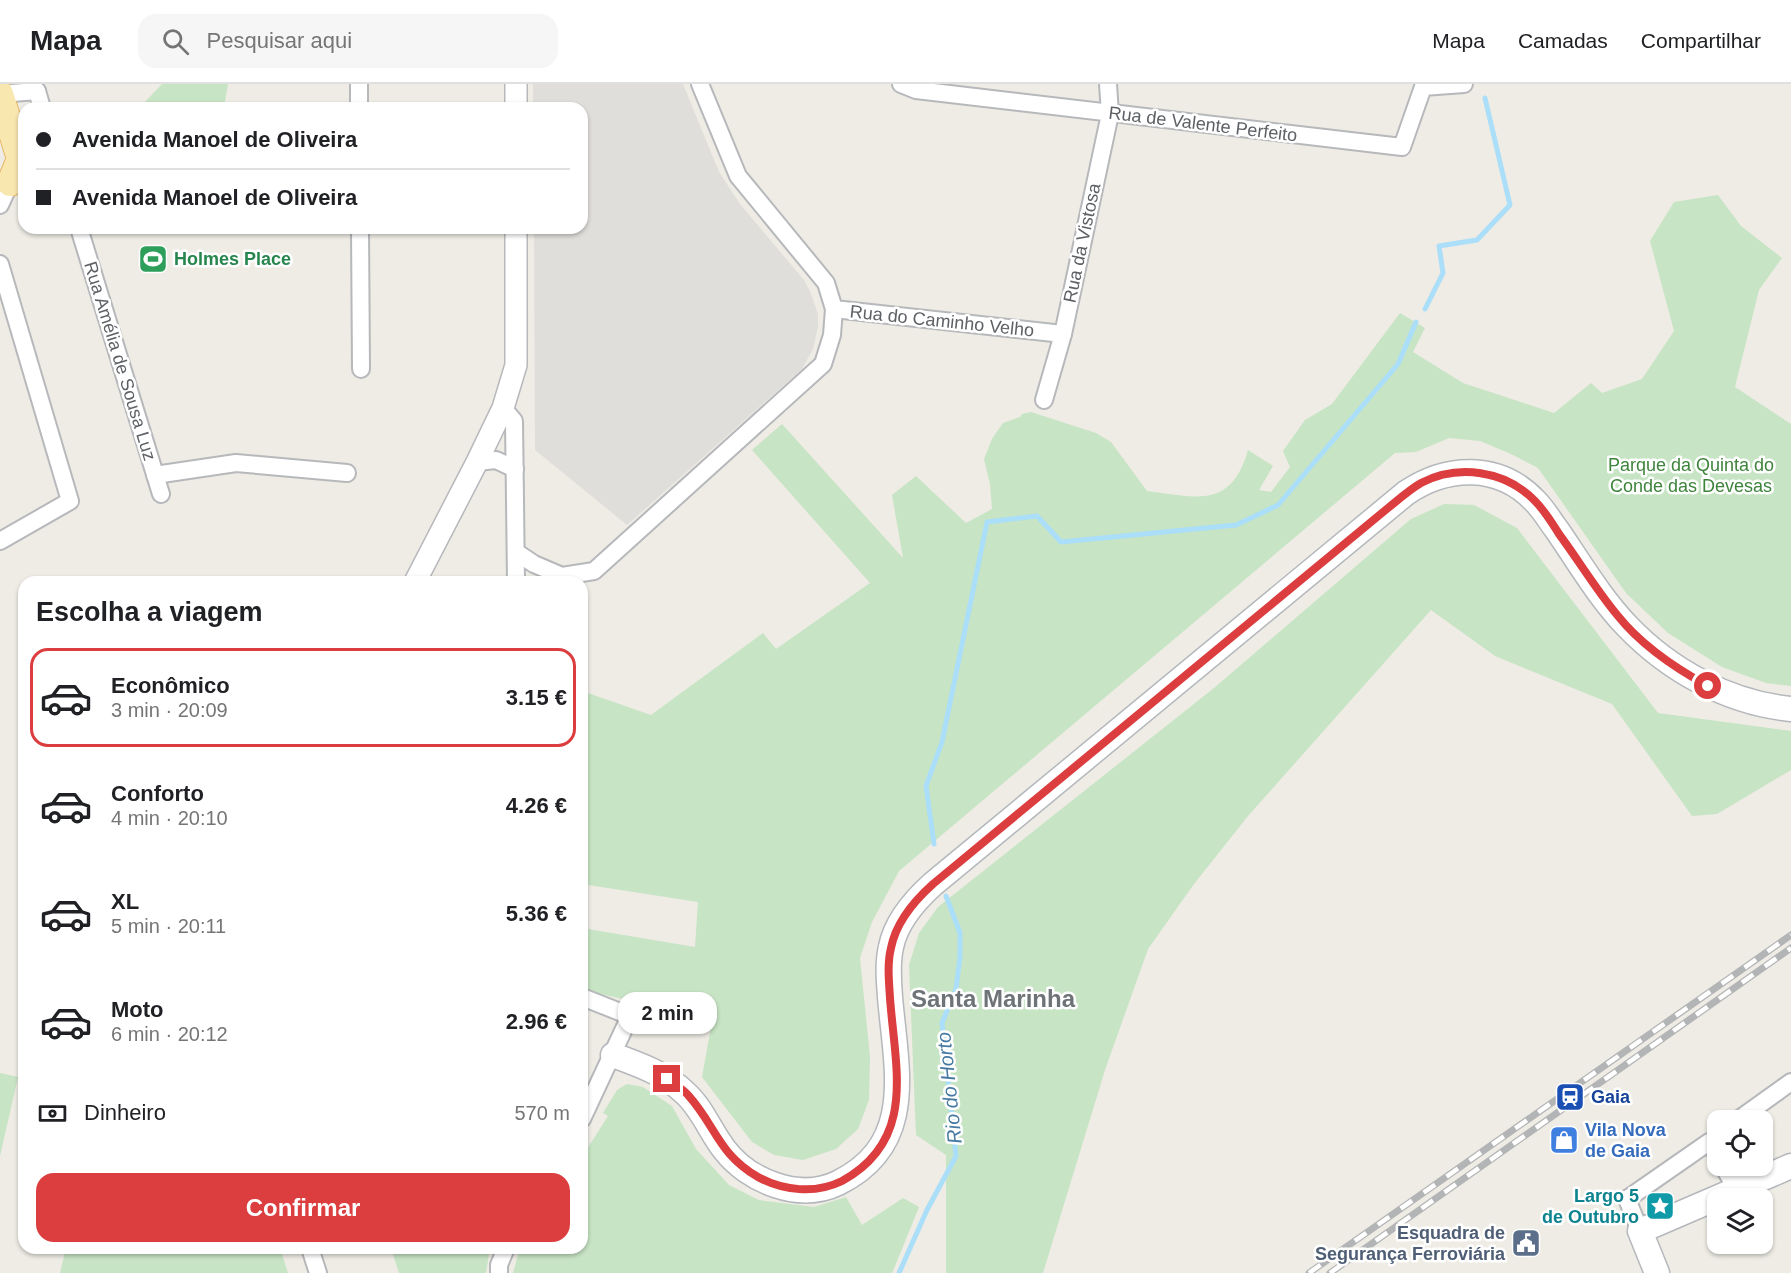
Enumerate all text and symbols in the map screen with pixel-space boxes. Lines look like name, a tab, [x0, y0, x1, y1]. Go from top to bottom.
search box	[138, 14, 558, 68]
text: Mapa	[30, 25, 102, 56]
icon: search	[159, 25, 192, 58]
text: Pesquisar aqui	[207, 28, 352, 53]
text: Mapa	[1432, 29, 1485, 52]
text: Camadas	[1518, 29, 1608, 52]
text: Compartilhar	[1641, 29, 1761, 52]
street label: Rua de Valente Perfeito	[1108, 103, 1298, 145]
text: Avenida Manoel de Oliveira	[72, 127, 357, 152]
street label: Rua da Vistosa	[1060, 180, 1105, 305]
text: Avenida Manoel de Oliveira	[72, 185, 357, 210]
sports icon: Holmes Place	[137, 243, 169, 275]
place label: Holmes Place	[174, 249, 291, 269]
street label: Rua Amélia de Sousa Luz	[80, 259, 160, 463]
street label: Rua do Caminho Velho	[849, 301, 1035, 341]
park label: Parque da Quinta do Conde das Devesas	[1608, 455, 1774, 496]
text: Escolha a viagem	[36, 597, 263, 627]
icon: car	[39, 671, 93, 725]
route start	[1694, 672, 1721, 699]
text: Econômico	[111, 673, 230, 698]
text: 3.15 €	[506, 685, 567, 710]
text: 3 min · 20:09	[111, 699, 228, 721]
icon: car	[39, 779, 93, 833]
text: Conforto	[111, 781, 204, 806]
text: 4.26 €	[506, 793, 567, 818]
text: 4 min · 20:10	[111, 807, 228, 829]
icon: car	[39, 887, 93, 941]
text: XL	[111, 889, 139, 914]
text: 5.36 €	[506, 901, 567, 926]
text: 5 min · 20:11	[111, 915, 226, 937]
district label: Santa Marinha	[911, 985, 1076, 1012]
callout: 2 min	[618, 992, 716, 1034]
icon: car	[39, 995, 93, 1049]
text: Moto	[111, 997, 164, 1022]
text: 2 min	[641, 1002, 694, 1024]
text: 2.96 €	[506, 1009, 567, 1034]
text: 6 min · 20:12	[111, 1023, 228, 1045]
water label: Rio do Horto	[932, 1031, 966, 1145]
route end	[653, 1065, 680, 1092]
station icon: Gaia	[1554, 1081, 1586, 1113]
place label: Gaia	[1591, 1087, 1631, 1107]
icon: cash	[36, 1097, 69, 1130]
text: Dinheiro	[84, 1100, 166, 1125]
text: 570 m	[514, 1102, 570, 1124]
map controls	[1707, 1110, 1773, 1254]
button: locate	[1707, 1110, 1773, 1176]
place label: Vila Nova de Gaia	[1585, 1120, 1667, 1161]
shop icon: Vila Nova de Gaia	[1548, 1124, 1580, 1156]
button: Confirmar	[36, 1173, 570, 1242]
place label: Largo 5 de Outubro	[1542, 1186, 1639, 1227]
button: layers	[1707, 1188, 1773, 1254]
place icon: Largo 5 de Outubro	[1644, 1190, 1676, 1222]
place label: Esquadra de Segurança Ferroviária	[1315, 1223, 1506, 1264]
public building icon: Esquadra de Segurança Ferroviária	[1510, 1227, 1542, 1259]

